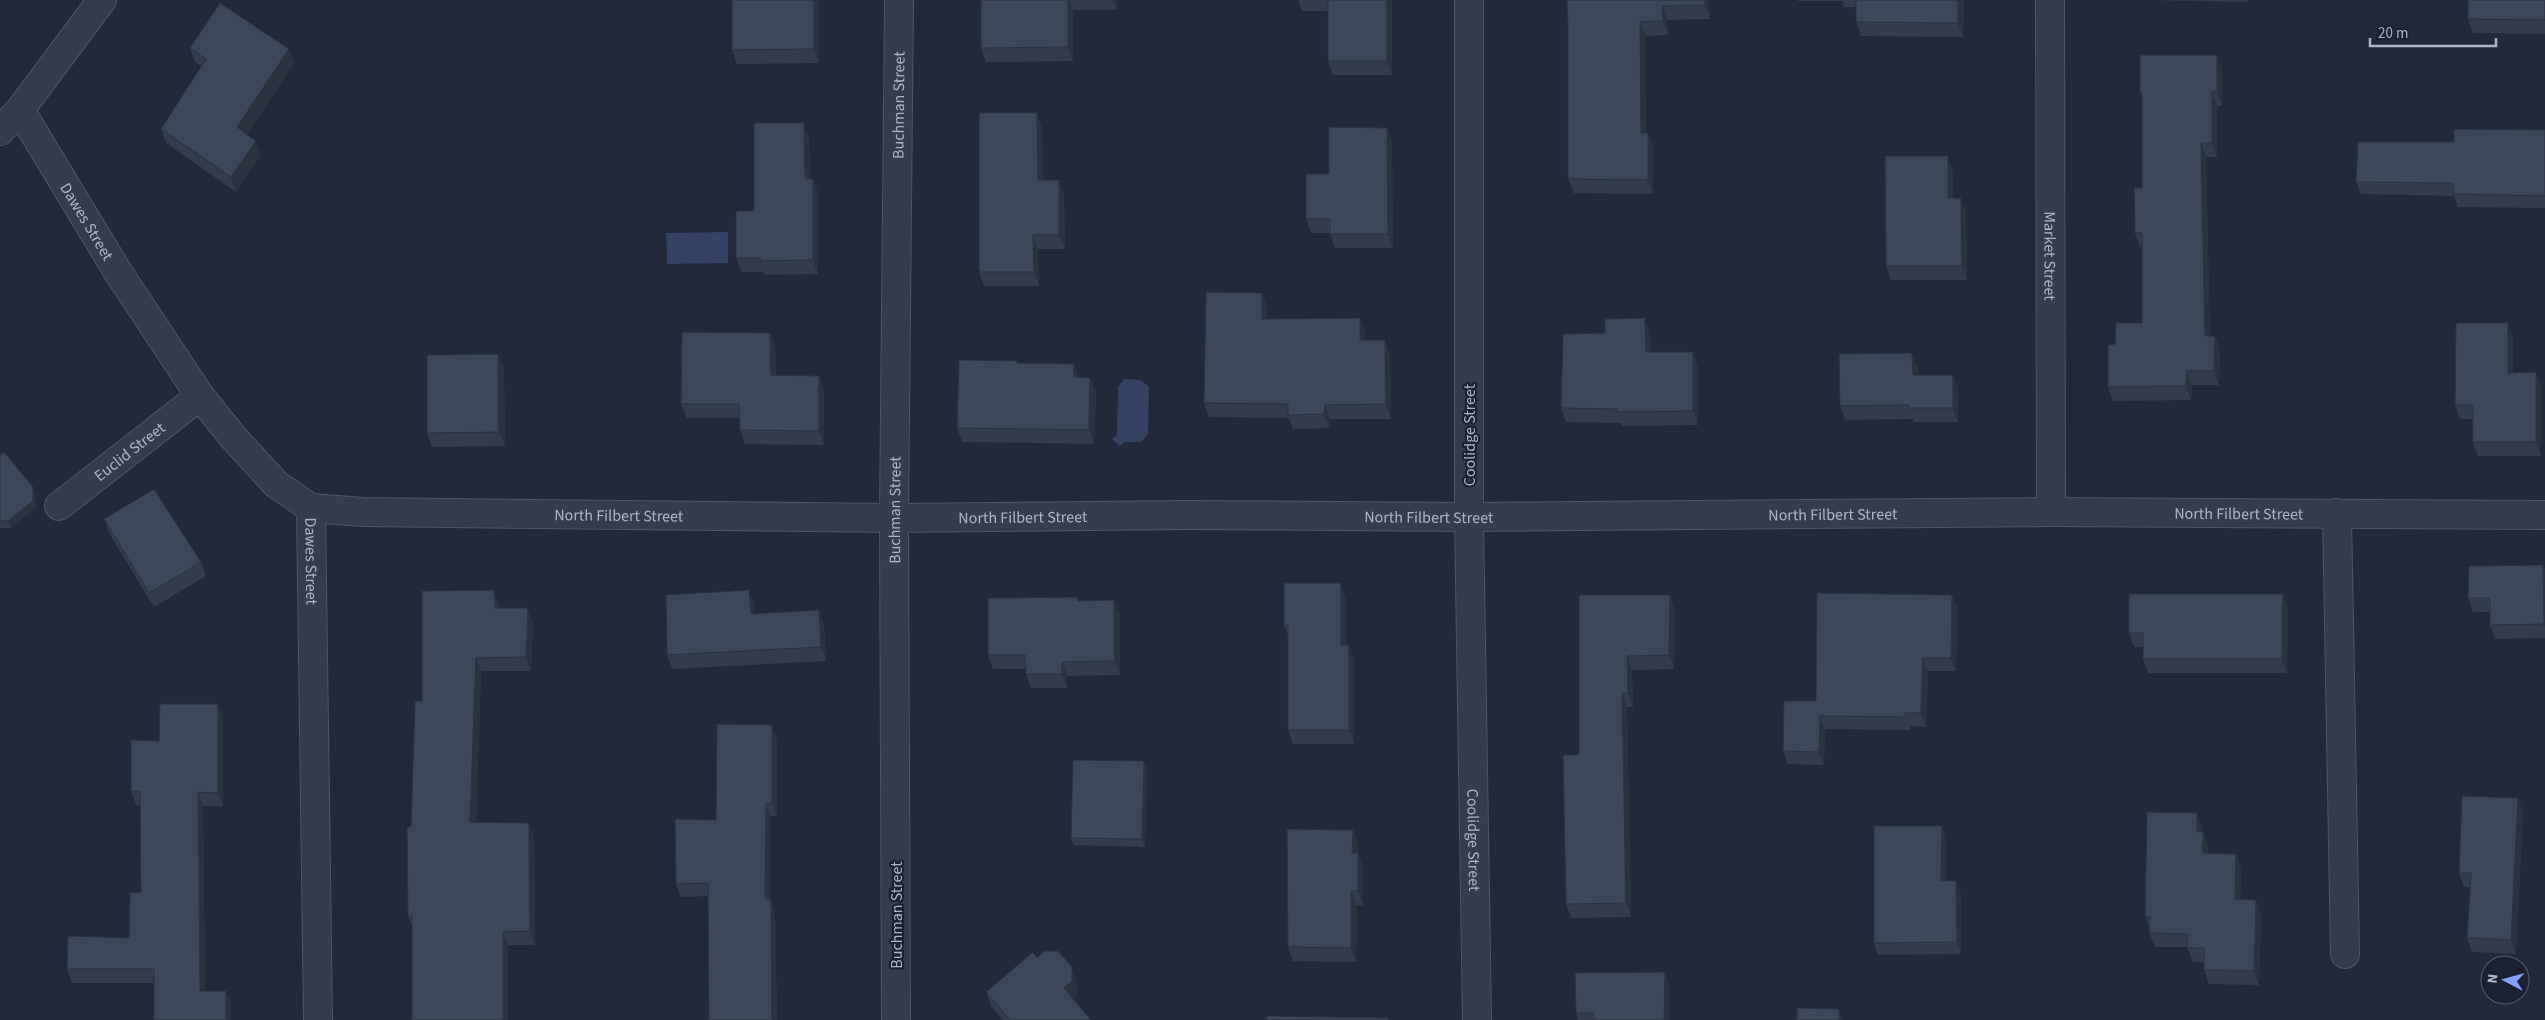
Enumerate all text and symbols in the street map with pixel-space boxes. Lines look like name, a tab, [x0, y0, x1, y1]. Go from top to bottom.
scale bar	[2370, 15, 2496, 47]
text: 20 m	[2378, 23, 2408, 44]
street label: Buchman Street	[887, 51, 911, 159]
street label: Dawes Street	[54, 179, 119, 265]
street label: Market Street	[2038, 211, 2061, 301]
street label: Coolidge Street	[1459, 383, 1481, 486]
street label: Euclid Street	[90, 417, 170, 487]
street label: Buchman Street	[884, 456, 907, 564]
street label: North Filbert Street	[1768, 503, 1898, 526]
street label: North Filbert Street	[2174, 503, 2304, 526]
street label: North Filbert Street	[554, 504, 684, 528]
street label: North Filbert Street	[958, 506, 1088, 529]
street label: North Filbert Street	[1364, 506, 1494, 529]
street label: Dawes Street	[299, 517, 322, 606]
street label: Coolidge Street	[1461, 789, 1485, 892]
street label: Buchman Street	[886, 861, 908, 969]
north arrow	[2480, 955, 2530, 1005]
text: N	[2483, 973, 2503, 984]

